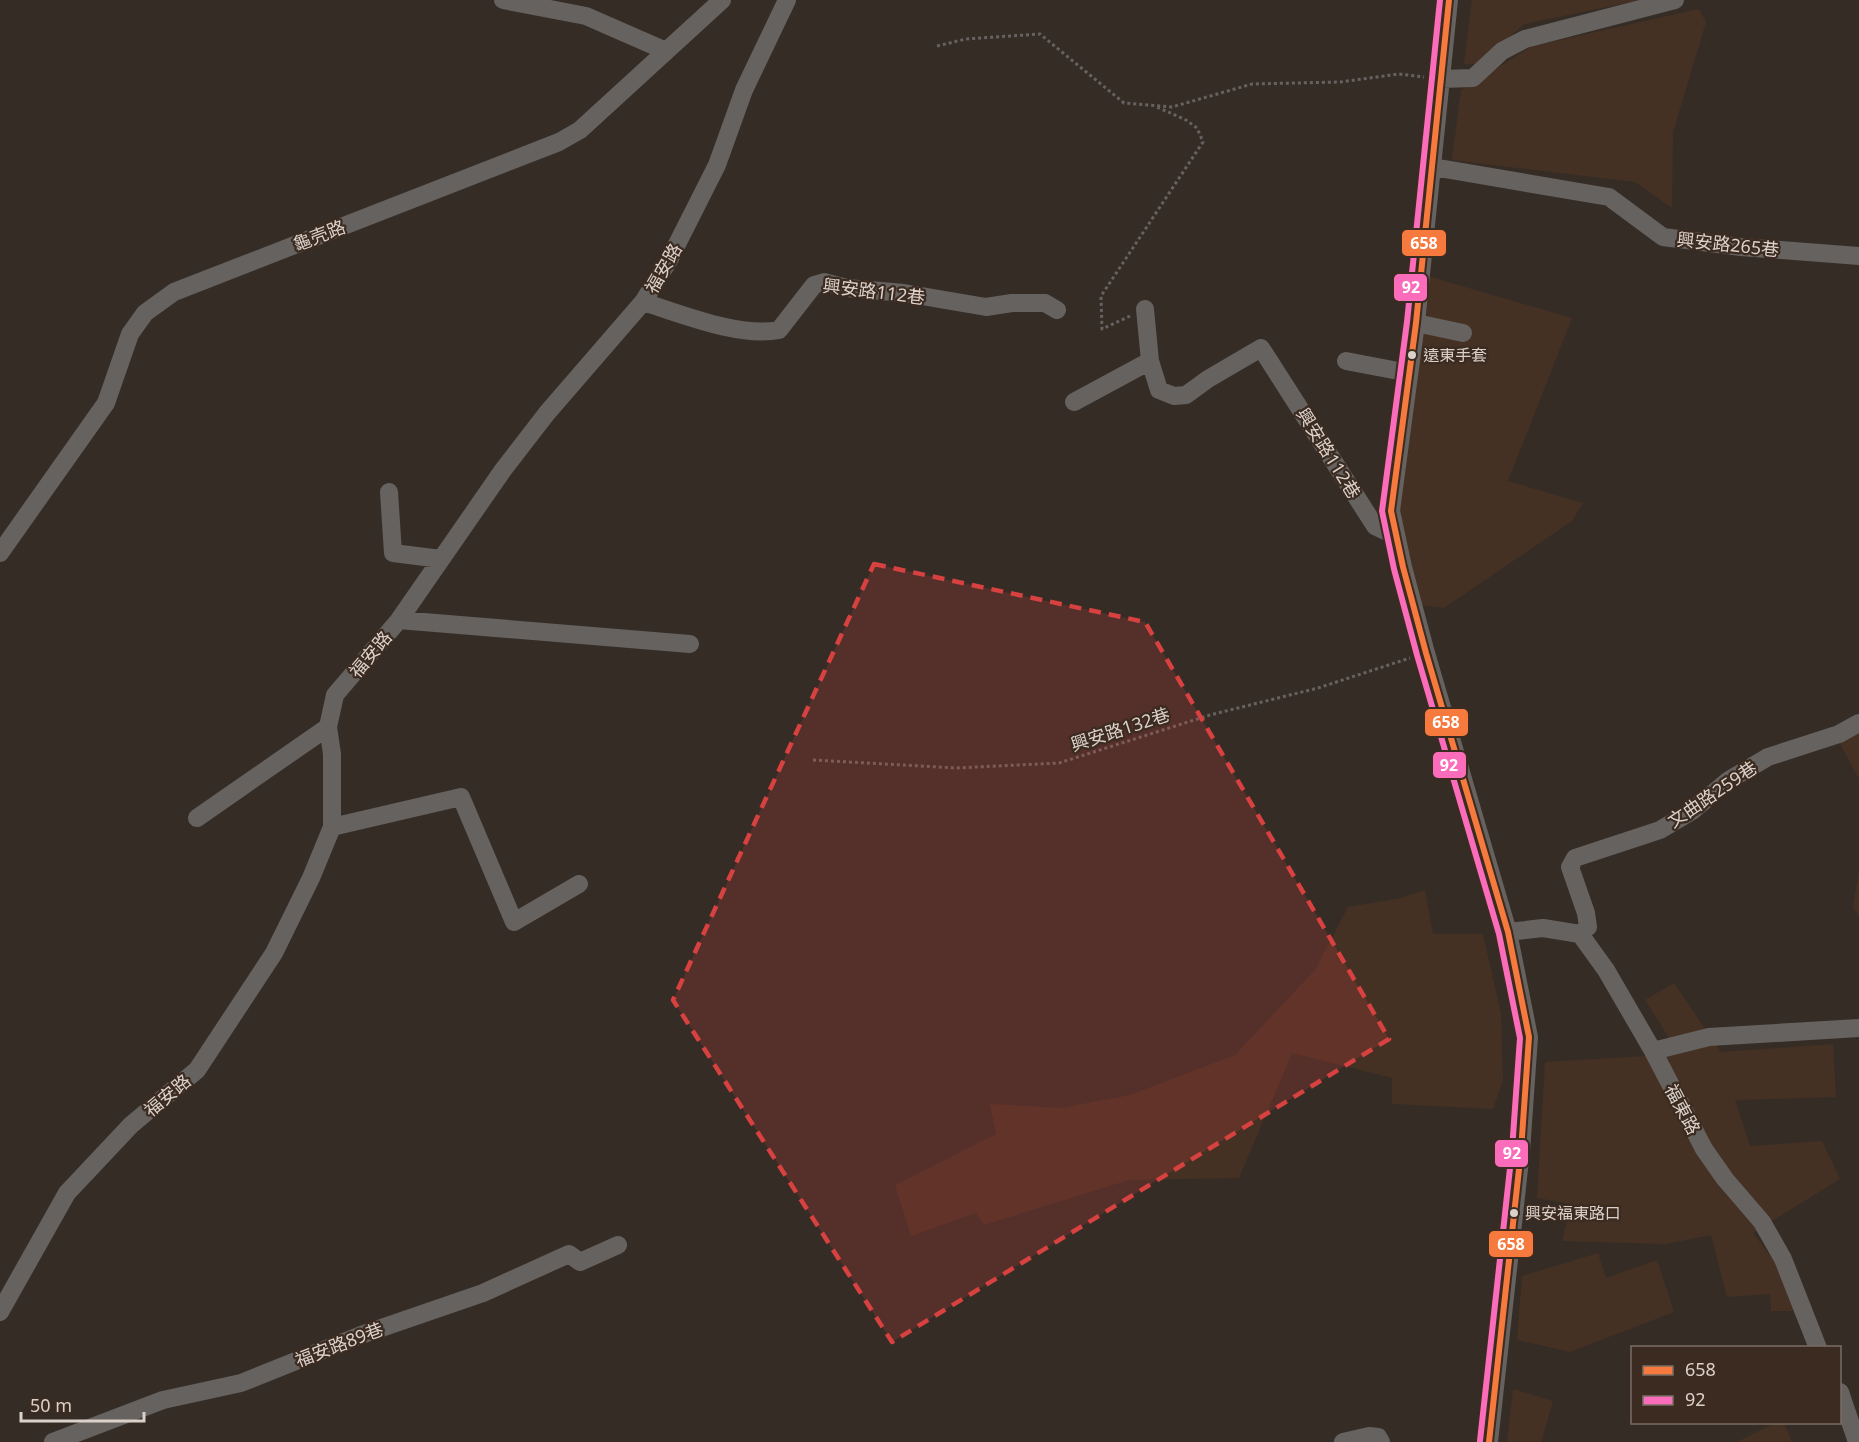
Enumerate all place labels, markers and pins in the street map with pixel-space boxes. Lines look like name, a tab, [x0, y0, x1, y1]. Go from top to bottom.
place label: 遠東手套	[1423, 344, 1487, 366]
marker: 遠東手套	[1406, 349, 1418, 361]
place label: 興安福東路口	[1525, 1202, 1621, 1224]
marker: 興安福東路口	[1508, 1207, 1520, 1219]

